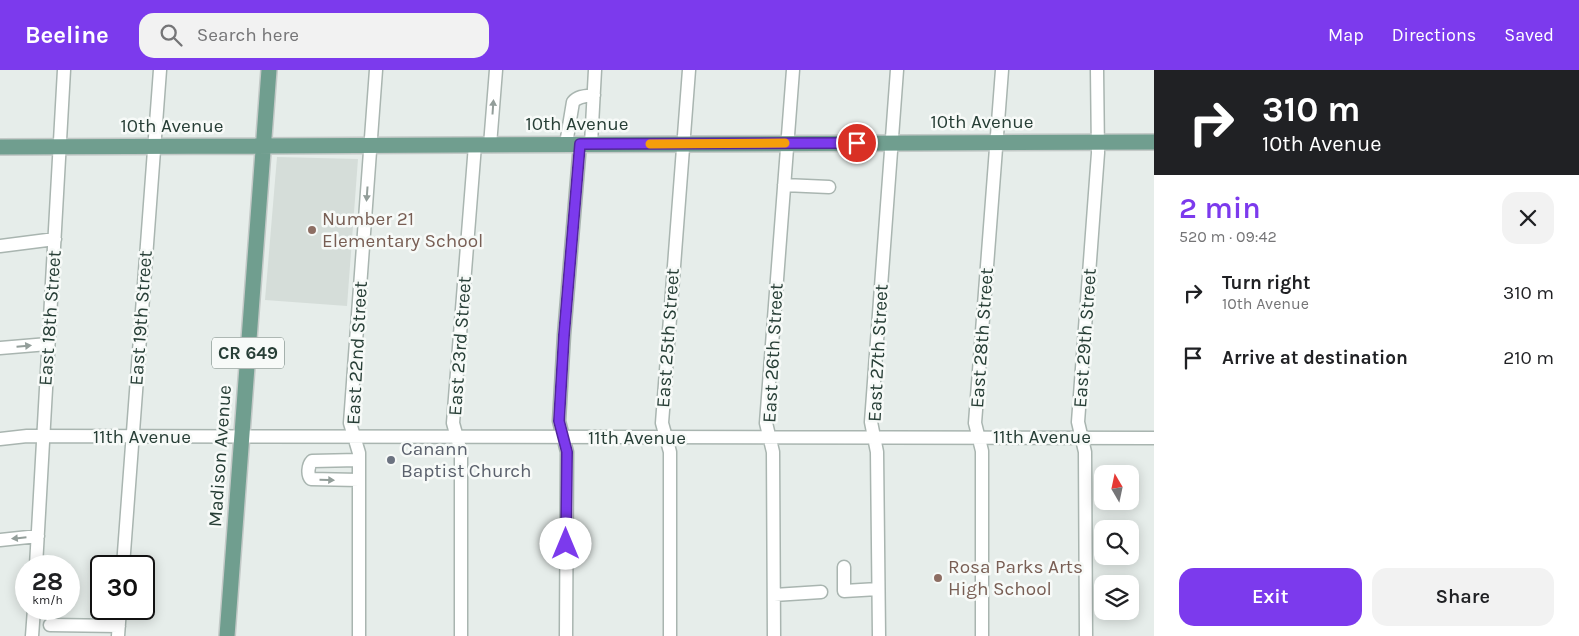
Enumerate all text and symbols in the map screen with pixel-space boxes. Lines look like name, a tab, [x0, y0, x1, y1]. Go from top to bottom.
search box	[139, 13, 489, 58]
text: Beeline	[25, 21, 109, 49]
icon: search	[157, 21, 185, 49]
text: Search here	[197, 24, 299, 46]
text: Map	[1328, 24, 1364, 46]
text: Directions	[1392, 24, 1476, 46]
text: Saved	[1504, 24, 1554, 46]
text: 310 m	[1262, 89, 1360, 130]
icon: right	[1179, 90, 1244, 155]
one-way arrow	[489, 99, 497, 115]
street label: 10th Avenue	[930, 111, 1034, 133]
street label: 10th Avenue	[525, 113, 629, 135]
street label: 10th Avenue	[120, 115, 224, 137]
pin	[836, 122, 878, 164]
icon: arrive	[843, 129, 871, 157]
text: 10th Avenue	[1262, 131, 1382, 157]
one-way arrow	[362, 186, 370, 202]
text: 2 min	[1179, 190, 1261, 226]
button: close	[1502, 192, 1554, 244]
place label: Number 21 Elementary School	[322, 208, 483, 252]
marker: Number 21 Elementary School	[306, 224, 318, 236]
text: 520 m · 09:42	[1179, 227, 1277, 246]
street label: East 18th Street	[34, 249, 66, 387]
street label: East 19th Street	[125, 250, 157, 386]
street label: East 28th Street	[966, 267, 998, 409]
street label: East 29th Street	[1069, 267, 1101, 409]
street label: East 25th Street	[652, 268, 684, 408]
text: Turn right	[1222, 272, 1311, 294]
street label: East 23rd Street	[444, 275, 476, 417]
icon: right	[1179, 279, 1207, 307]
street label: East 22nd Street	[342, 280, 372, 426]
text: 310 m	[1503, 282, 1554, 304]
street label: East 26th Street	[758, 283, 788, 423]
street label: East 27th Street	[863, 284, 893, 422]
text: 10th Avenue	[1222, 294, 1309, 313]
road number: CR 649	[212, 338, 284, 368]
one-way arrow	[16, 342, 32, 350]
icon: arrive	[1179, 344, 1207, 372]
text: Arrive at destination	[1222, 347, 1408, 369]
text: 210 m	[1503, 347, 1554, 369]
street label: Madison Avenue	[204, 384, 236, 528]
street label: 11th Avenue	[93, 426, 191, 448]
street label: 11th Avenue	[993, 426, 1091, 448]
street label: 11th Avenue	[588, 427, 686, 449]
place label: Canann Baptist Church	[401, 438, 532, 482]
marker: Canann Baptist Church	[385, 454, 397, 466]
north arrow	[1094, 465, 1139, 510]
map controls	[1094, 465, 1139, 620]
one-way arrow	[319, 476, 335, 484]
position arrow	[539, 517, 591, 569]
button: search	[1094, 520, 1139, 565]
one-way arrow	[11, 534, 27, 542]
speed limit sign: 30	[90, 555, 155, 620]
place label: Rosa Parks Arts High School	[948, 556, 1083, 600]
text: 28	[32, 567, 63, 596]
button: Exit	[1179, 568, 1362, 626]
button: Share	[1372, 568, 1554, 626]
marker: Rosa Parks Arts High School	[932, 572, 944, 584]
button: layers	[1094, 575, 1139, 620]
text: km/h	[32, 593, 63, 607]

